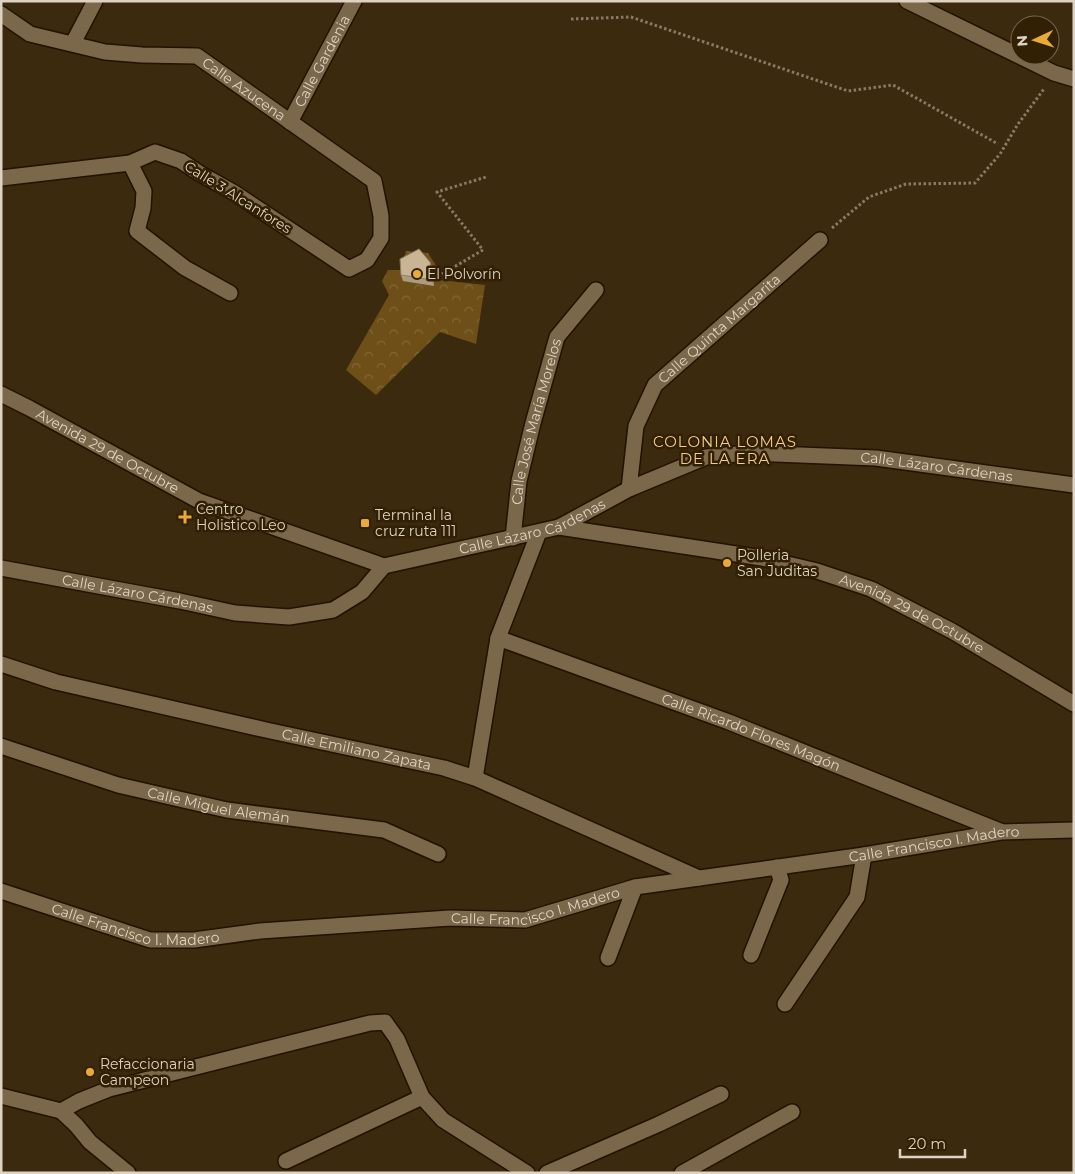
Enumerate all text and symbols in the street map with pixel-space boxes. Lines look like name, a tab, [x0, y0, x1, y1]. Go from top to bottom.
street label: Calle Gardenia	[291, 12, 354, 110]
north arrow	[1010, 15, 1060, 65]
text: N	[1013, 35, 1031, 47]
street label: Calle Azucena	[199, 53, 289, 125]
street label: Calle 3 Alcanfores	[181, 157, 295, 237]
place label: El Polvorín	[427, 265, 501, 283]
marker: El Polvorín	[411, 268, 423, 280]
street label: Calle Quinta Margarita	[654, 270, 784, 387]
street label: Calle José María Morelos	[508, 336, 565, 506]
street label: Avenida 29 de Octubre	[33, 405, 182, 497]
district label: COLONIA LOMAS DE LA ERA	[653, 432, 797, 468]
street label: Calle Lázaro Cárdenas	[860, 448, 1014, 486]
street label: Calle Lázaro Cárdenas	[457, 495, 609, 558]
place label: Centro Holistico Leo	[196, 500, 286, 534]
place label: Terminal la cruz ruta 111	[375, 506, 456, 540]
marker: Centro Holistico Leo	[178, 510, 192, 524]
marker: Terminal la cruz ruta 111	[359, 517, 371, 529]
place label: Polleria San Juditas	[737, 546, 817, 580]
marker: Polleria San Juditas	[721, 557, 733, 569]
street label: Calle Lázaro Cárdenas	[60, 570, 215, 617]
street label: Avenida 29 de Octubre	[837, 570, 988, 657]
street label: Calle Ricardo Flores Magón	[659, 689, 843, 775]
street label: Calle Emiliano Zapata	[280, 725, 433, 774]
street label: Calle Miguel Alemán	[146, 783, 291, 827]
street label: Calle Francisco I. Madero	[848, 822, 1020, 866]
street label: Calle Francisco I. Madero	[451, 883, 622, 929]
street label: Calle Francisco I. Madero	[49, 899, 221, 949]
place label: Refaccionaria Campeon	[100, 1055, 195, 1089]
marker: Refaccionaria Campeon	[84, 1066, 96, 1078]
scale bar	[900, 1126, 965, 1158]
text: 20 m	[908, 1134, 946, 1153]

